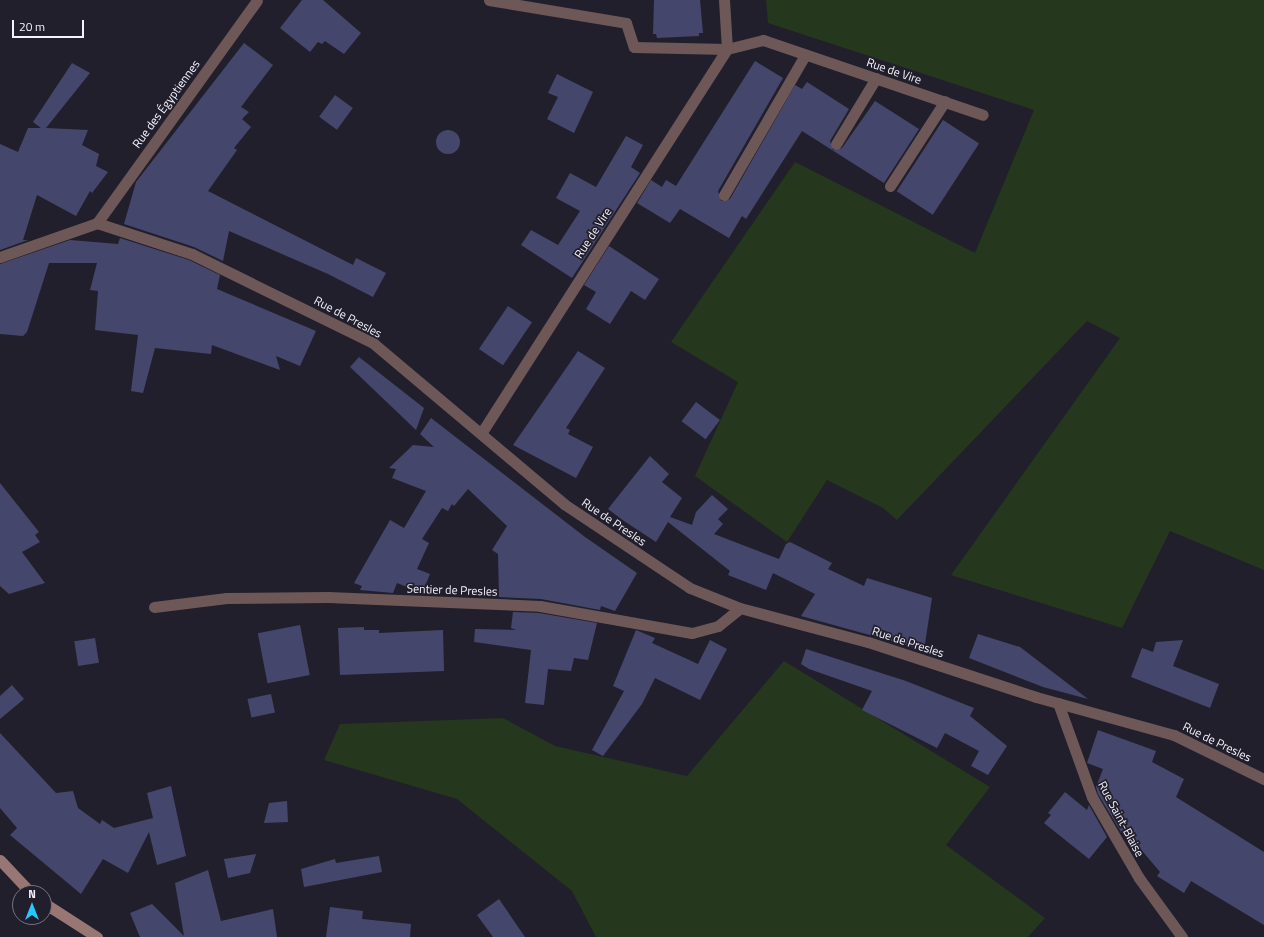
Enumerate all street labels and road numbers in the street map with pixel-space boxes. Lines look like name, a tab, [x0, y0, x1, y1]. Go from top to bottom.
street label: Rue de Vire	[865, 55, 923, 87]
street label: Rue des Égyptiennes	[129, 57, 203, 151]
street label: Rue de Vire	[571, 205, 615, 261]
street label: Rue de Presles	[312, 293, 384, 341]
street label: Rue de Presles	[579, 495, 649, 549]
street label: Sentier de Presles	[406, 581, 498, 599]
street label: Rue de Presles	[870, 624, 946, 660]
street label: Rue de Presles	[1180, 719, 1254, 765]
street label: Rue Saint-Blaise	[1095, 779, 1147, 859]

